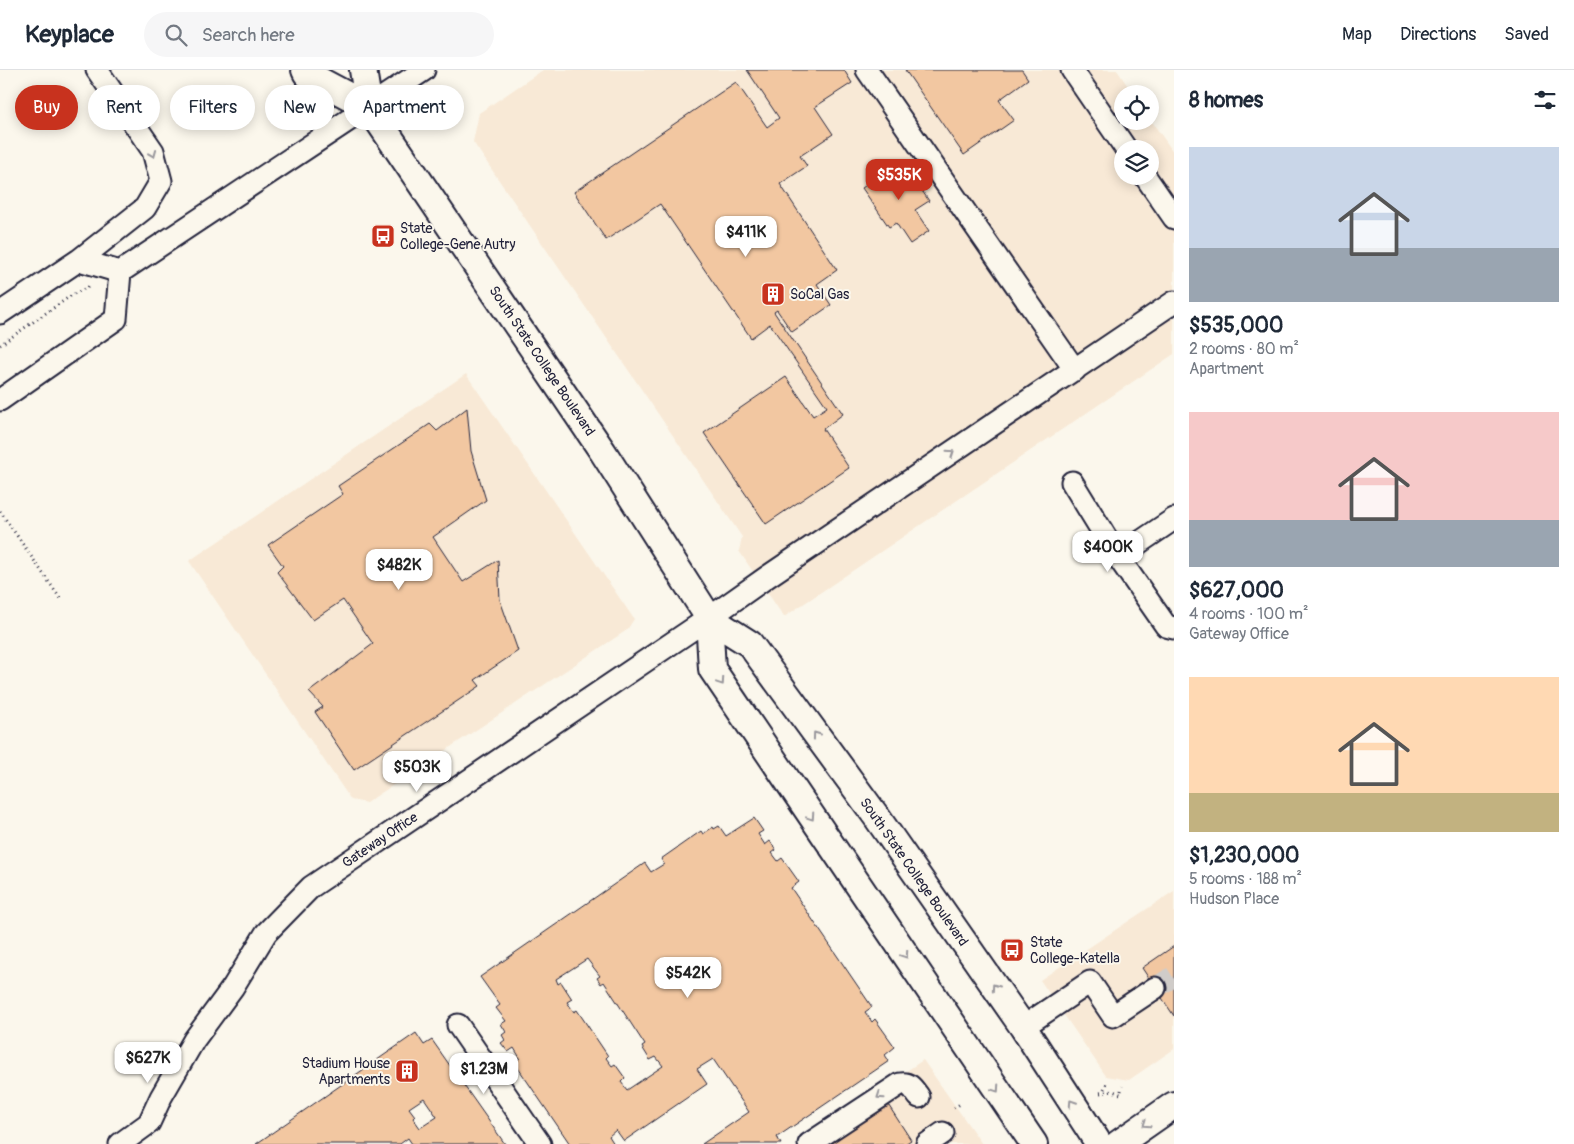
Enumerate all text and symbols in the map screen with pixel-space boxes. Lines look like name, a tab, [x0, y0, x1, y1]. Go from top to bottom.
search box	[144, 12, 494, 57]
text: Keyplace	[25, 20, 114, 49]
icon: search	[162, 21, 190, 49]
text: Search here	[202, 23, 295, 47]
text: Map	[1342, 23, 1372, 46]
text: Directions	[1400, 23, 1476, 46]
text: Saved	[1504, 23, 1549, 46]
chip: Buy	[15, 85, 78, 130]
chip: Rent	[88, 85, 160, 130]
chip: Filters	[170, 85, 255, 130]
chip: New	[265, 85, 334, 130]
chip: Apartment	[344, 85, 464, 130]
map controls	[1114, 85, 1159, 185]
button: locate	[1114, 85, 1159, 130]
icon: filters	[1531, 86, 1559, 114]
text: 8 homes	[1189, 87, 1263, 114]
button: layers	[1114, 140, 1159, 185]
one-way arrow	[147, 149, 157, 158]
pin: $535K	[864, 158, 934, 201]
text: $535K	[877, 165, 921, 185]
icon: home	[1329, 179, 1419, 269]
pin: $411K	[711, 216, 781, 258]
place label: State College-Gene Autry	[400, 220, 516, 253]
text: $411K	[726, 222, 766, 242]
bus stop icon: State College-Gene Autry	[370, 223, 396, 249]
building icon: SoCal Gas	[760, 281, 786, 307]
street label: South State College Boulevard	[485, 283, 599, 439]
place label: SoCal Gas	[790, 286, 850, 303]
text: $535,000	[1189, 312, 1283, 339]
text: 2 rooms · 80 m²	[1189, 339, 1299, 359]
text: Apartment	[1189, 359, 1264, 379]
icon: home	[1329, 444, 1419, 534]
one-way arrow	[946, 450, 955, 459]
pin: $400K	[1073, 530, 1143, 573]
text: $400K	[1083, 537, 1133, 557]
pin: $482K	[364, 548, 434, 591]
text: $482K	[377, 555, 421, 575]
text: $627,000	[1189, 577, 1284, 604]
text: 4 rooms · 100 m²	[1189, 604, 1308, 624]
text: Gateway Office	[1189, 624, 1289, 644]
one-way arrow	[714, 677, 724, 686]
icon: home	[1329, 709, 1419, 799]
one-way arrow	[814, 732, 822, 741]
pin: $503K	[382, 750, 452, 793]
text: $503K	[394, 757, 440, 777]
street label: South State College Boulevard	[856, 795, 972, 950]
street label: Gateway Office	[339, 808, 421, 871]
one-way arrow	[805, 811, 815, 820]
text: $1,230,000	[1189, 842, 1299, 869]
text: 5 rooms · 188 m²	[1189, 869, 1302, 889]
text: Hudson Place	[1189, 889, 1279, 909]
place label: State College-Katella	[1030, 934, 1120, 967]
bus stop icon: State College-Katella	[999, 937, 1025, 963]
one-way arrow	[899, 949, 908, 958]
pin: $542K	[653, 956, 723, 999]
text: $542K	[665, 963, 711, 983]
one-way arrow	[992, 983, 1001, 993]
pin: $627K	[113, 1042, 183, 1084]
text: $627K	[125, 1048, 171, 1068]
pin: $1.23M	[443, 1052, 525, 1095]
place label: Stadium House Apartments	[302, 1055, 391, 1088]
building icon: Stadium House Apartments	[394, 1058, 420, 1084]
text: $1.23M	[460, 1059, 508, 1079]
one-way arrow	[990, 1083, 999, 1093]
one-way arrow	[877, 1090, 886, 1099]
one-way arrow	[1069, 1099, 1078, 1109]
one-way arrow	[1142, 1118, 1152, 1127]

